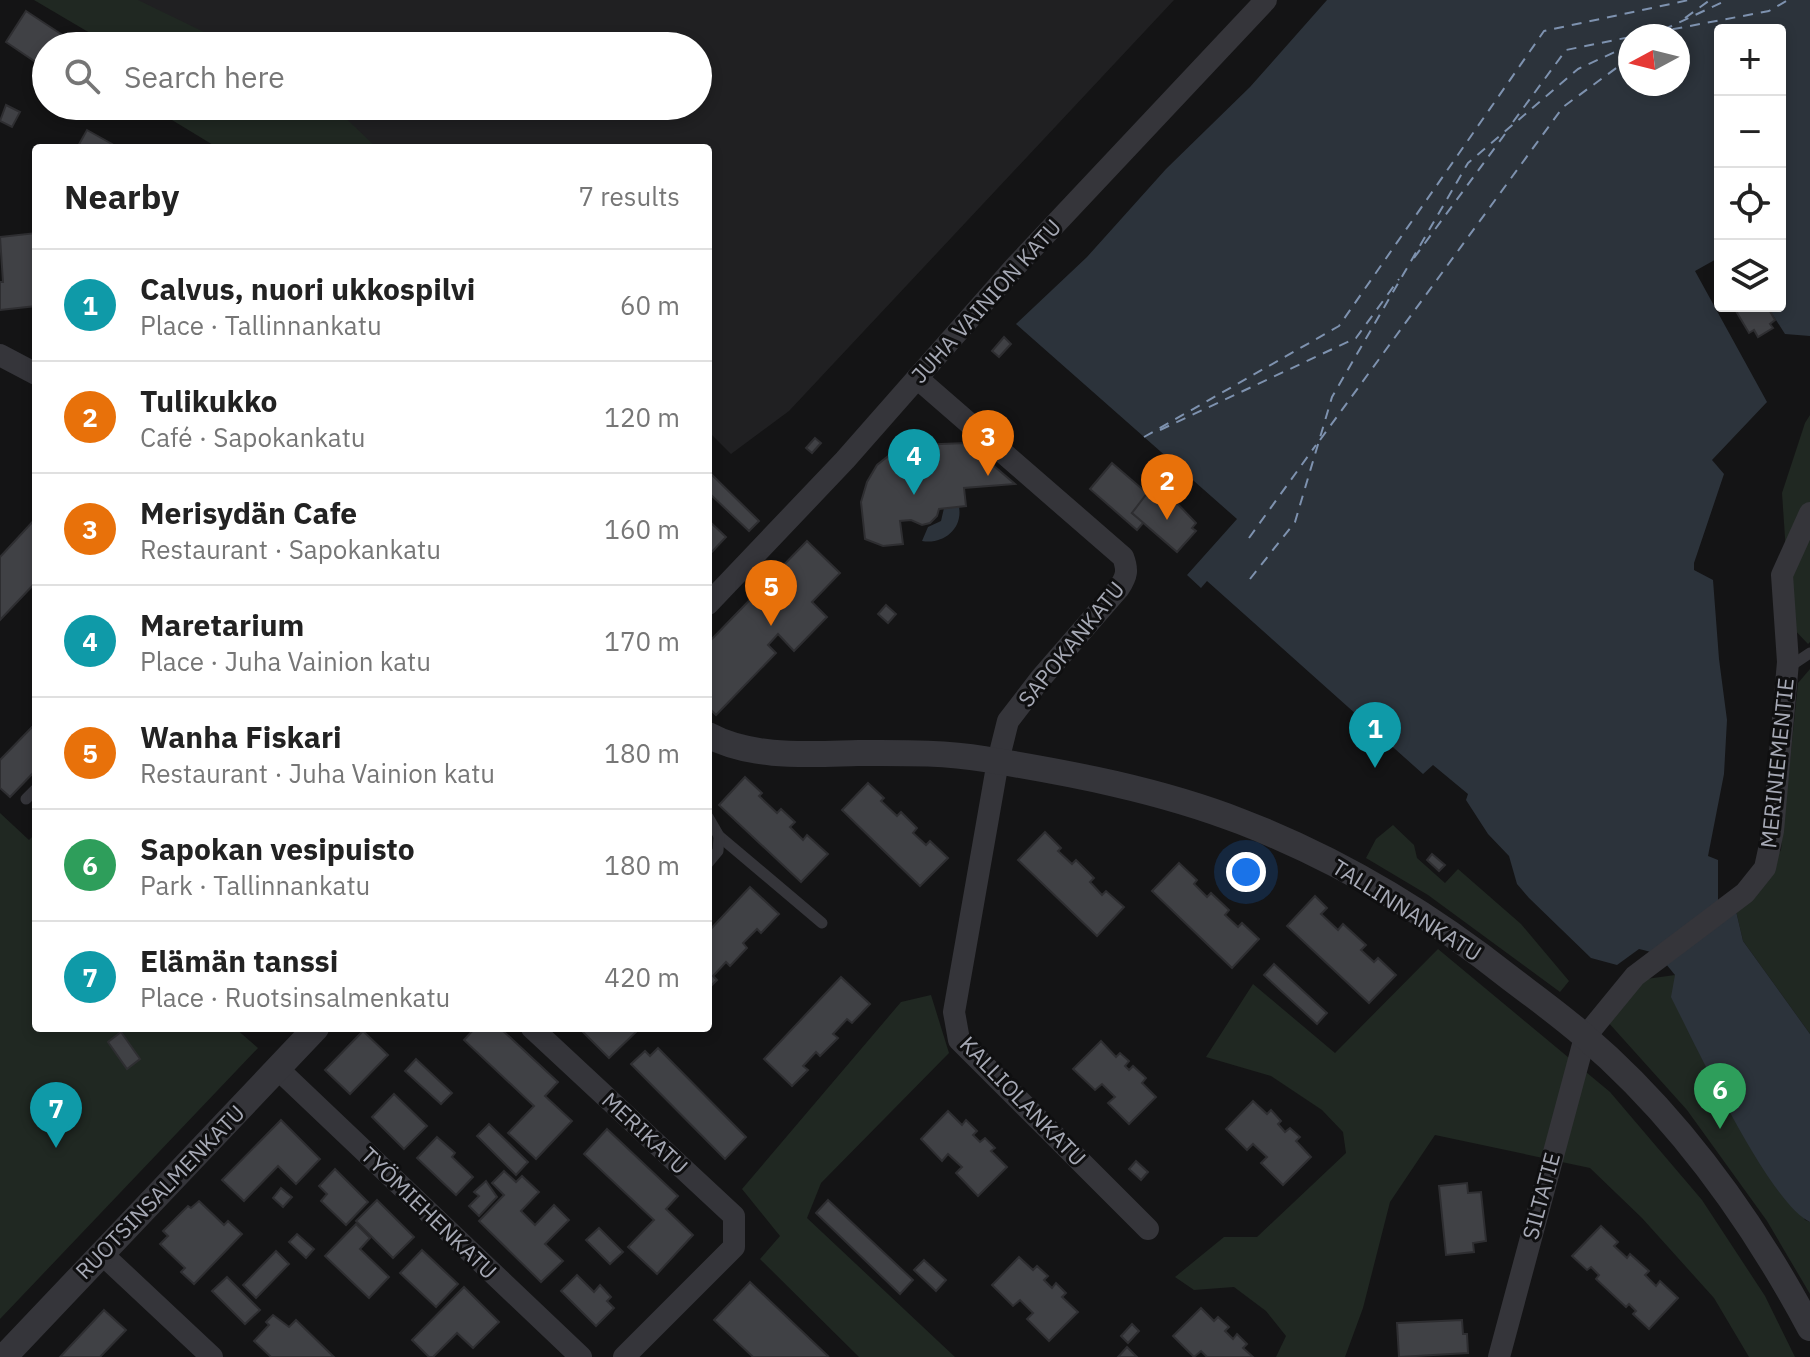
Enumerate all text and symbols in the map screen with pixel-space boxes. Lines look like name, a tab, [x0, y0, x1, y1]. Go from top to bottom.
north arrow	[1618, 24, 1690, 96]
map controls	[1714, 24, 1786, 312]
button: +	[1714, 24, 1786, 96]
search box	[32, 32, 712, 120]
icon: search	[60, 54, 104, 98]
text: Search here	[124, 57, 285, 96]
button: −	[1714, 96, 1786, 168]
button: locate	[1714, 168, 1786, 240]
text: Nearby	[64, 174, 179, 218]
text: 7 results	[578, 179, 680, 213]
street label: JUHA VAINION KATU	[904, 212, 1067, 389]
button: layers	[1714, 240, 1786, 312]
text: Calvus, nuori ukkospilvi	[140, 269, 475, 308]
text: 1	[82, 288, 98, 322]
text: 60 m	[620, 288, 680, 322]
text: Place · Tallinnankatu	[140, 308, 382, 342]
text: Tulikukko	[140, 381, 277, 420]
text: 2	[82, 400, 98, 434]
text: 120 m	[604, 400, 680, 434]
pin: 3	[962, 410, 1014, 476]
text: Café · Sapokankatu	[140, 420, 366, 454]
pin: 4	[888, 429, 940, 495]
pin: 2	[1141, 454, 1193, 520]
text: Merisydän Cafe	[140, 493, 357, 532]
text: 3	[82, 512, 98, 546]
text: 160 m	[604, 512, 680, 546]
text: Restaurant · Sapokankatu	[140, 532, 441, 566]
pin: 5	[745, 560, 797, 626]
street label: SAPOKANKATU	[1011, 575, 1130, 712]
text: Maretarium	[140, 605, 304, 644]
text: 4	[82, 624, 98, 658]
text: 170 m	[604, 624, 680, 658]
text: Place · Juha Vainion katu	[140, 644, 431, 678]
street label: MERINIEMENTIE	[1753, 676, 1800, 850]
pin: 1	[1349, 702, 1401, 768]
text: Wanha Fiskari	[140, 717, 342, 756]
text: 5	[82, 736, 98, 770]
text: 180 m	[604, 736, 680, 770]
text: Restaurant · Juha Vainion katu	[140, 756, 495, 790]
text: Sapokan vesipuisto	[140, 829, 415, 868]
text: 6	[82, 848, 98, 882]
text: 180 m	[604, 848, 680, 882]
your location	[1226, 852, 1266, 892]
street label: TALLINNANKATU	[1327, 852, 1487, 967]
text: Park · Tallinnankatu	[140, 868, 370, 902]
text: Elämän tanssi	[140, 941, 338, 980]
text: 7	[82, 960, 98, 994]
text: 420 m	[604, 960, 680, 994]
text: Place · Ruotsinsalmenkatu	[140, 980, 450, 1014]
street label: KALLIOLANKATU	[954, 1030, 1093, 1172]
pin: 6	[1694, 1063, 1746, 1129]
pin: 7	[30, 1082, 82, 1148]
street label: MERIKATU	[596, 1085, 695, 1180]
street label: RUOTSINSALMENKATU	[69, 1098, 251, 1285]
street label: TYÖMIEHENKATU	[355, 1140, 504, 1285]
street label: SILTATIE	[1515, 1149, 1566, 1243]

